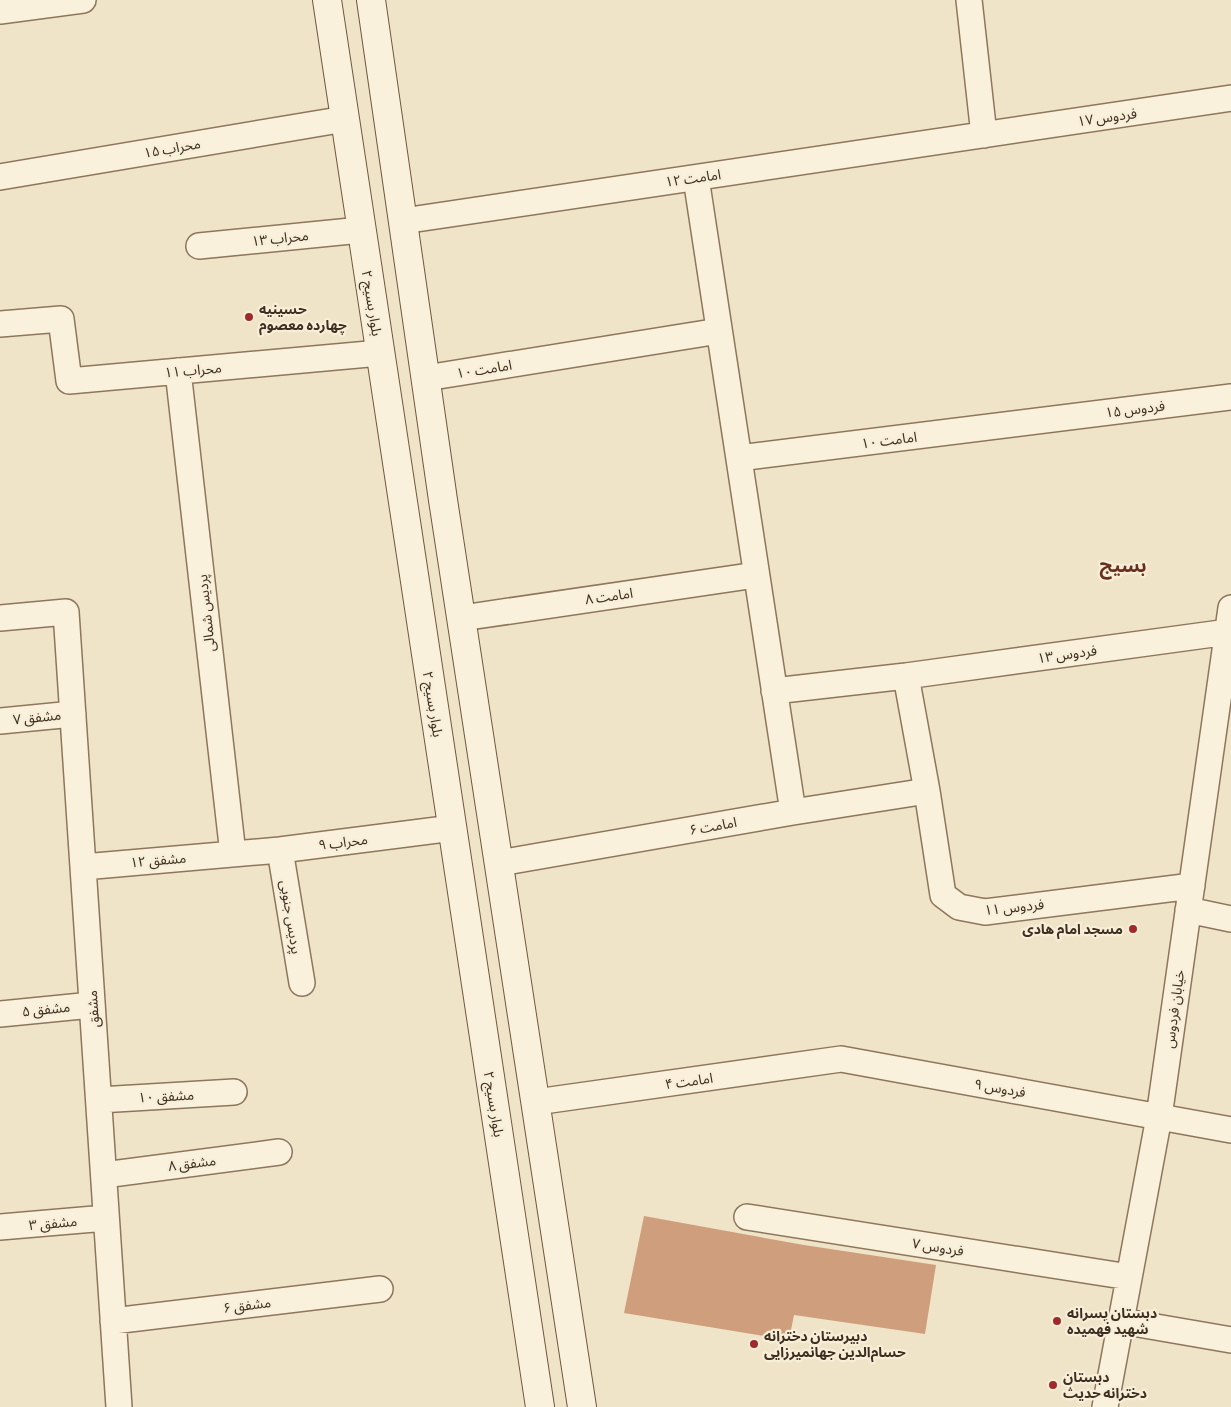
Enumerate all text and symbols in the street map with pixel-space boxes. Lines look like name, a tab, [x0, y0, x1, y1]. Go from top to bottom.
street label: فردوس ۱۷	[1076, 105, 1138, 130]
street label: محراب ۱۵	[142, 135, 202, 162]
street label: امامت ۱۲	[664, 166, 722, 191]
street label: محراب ۱۳	[251, 227, 310, 250]
street label: بلوار بسیج ۲	[356, 269, 385, 338]
place label: حسینیه چهارده معصوم	[259, 301, 347, 336]
marker: حسینیه چهارده معصوم	[243, 311, 255, 323]
street label: امامت ۱۰	[455, 357, 513, 382]
street label: محراب ۱۱	[164, 360, 222, 381]
street label: فردوس ۱۵	[1104, 397, 1166, 422]
street label: امامت ۱۰	[860, 429, 918, 452]
district label: بسیج	[1099, 554, 1147, 580]
street label: پردیس شمالی	[194, 573, 220, 653]
street label: امامت ۸	[584, 585, 634, 608]
street label: فردوس ۱۳	[1036, 642, 1098, 667]
street label: بلوار بسیج ۲	[417, 670, 446, 739]
street label: مشفق ۷	[12, 707, 62, 729]
street label: امامت ۶	[688, 814, 738, 839]
street label: محراب ۹	[317, 831, 369, 854]
street label: مشفق ۱۲	[129, 850, 187, 872]
street label: پردیس جنوبی	[275, 879, 305, 955]
street label: فردوس ۱۱	[983, 896, 1045, 919]
place label: مسجد امام هادی	[1022, 921, 1123, 940]
marker: مسجد امام هادی	[1127, 923, 1139, 935]
street label: خیابان فردوس	[1161, 969, 1188, 1049]
street label: مشفق	[84, 990, 104, 1028]
street label: مشفق ۵	[21, 999, 71, 1021]
street label: بلوار بسیج ۲	[478, 1070, 507, 1139]
street label: امامت ۴	[664, 1070, 714, 1093]
street label: فردوس ۹	[973, 1076, 1027, 1101]
street label: مشفق ۱۰	[137, 1087, 195, 1107]
street label: مشفق ۸	[167, 1152, 217, 1176]
street label: مشفق ۳	[28, 1213, 78, 1235]
street label: فردوس ۷	[911, 1235, 965, 1260]
street label: مشفق ۶	[222, 1294, 272, 1318]
place label: دبستان پسرانه شهید فهمیده	[1067, 1305, 1157, 1338]
marker: دبستان پسرانه شهید فهمیده	[1051, 1315, 1063, 1327]
place label: دبیرستان دخترانه حسام‌الدین جهانمیرزایی	[764, 1328, 906, 1363]
marker: دبیرستان دخترانه حسام‌الدین جهانمیرزایی	[748, 1338, 760, 1350]
place label: دبستان دخترانه حدیث	[1063, 1369, 1147, 1402]
marker: دبستان دخترانه حدیث	[1047, 1379, 1059, 1391]

